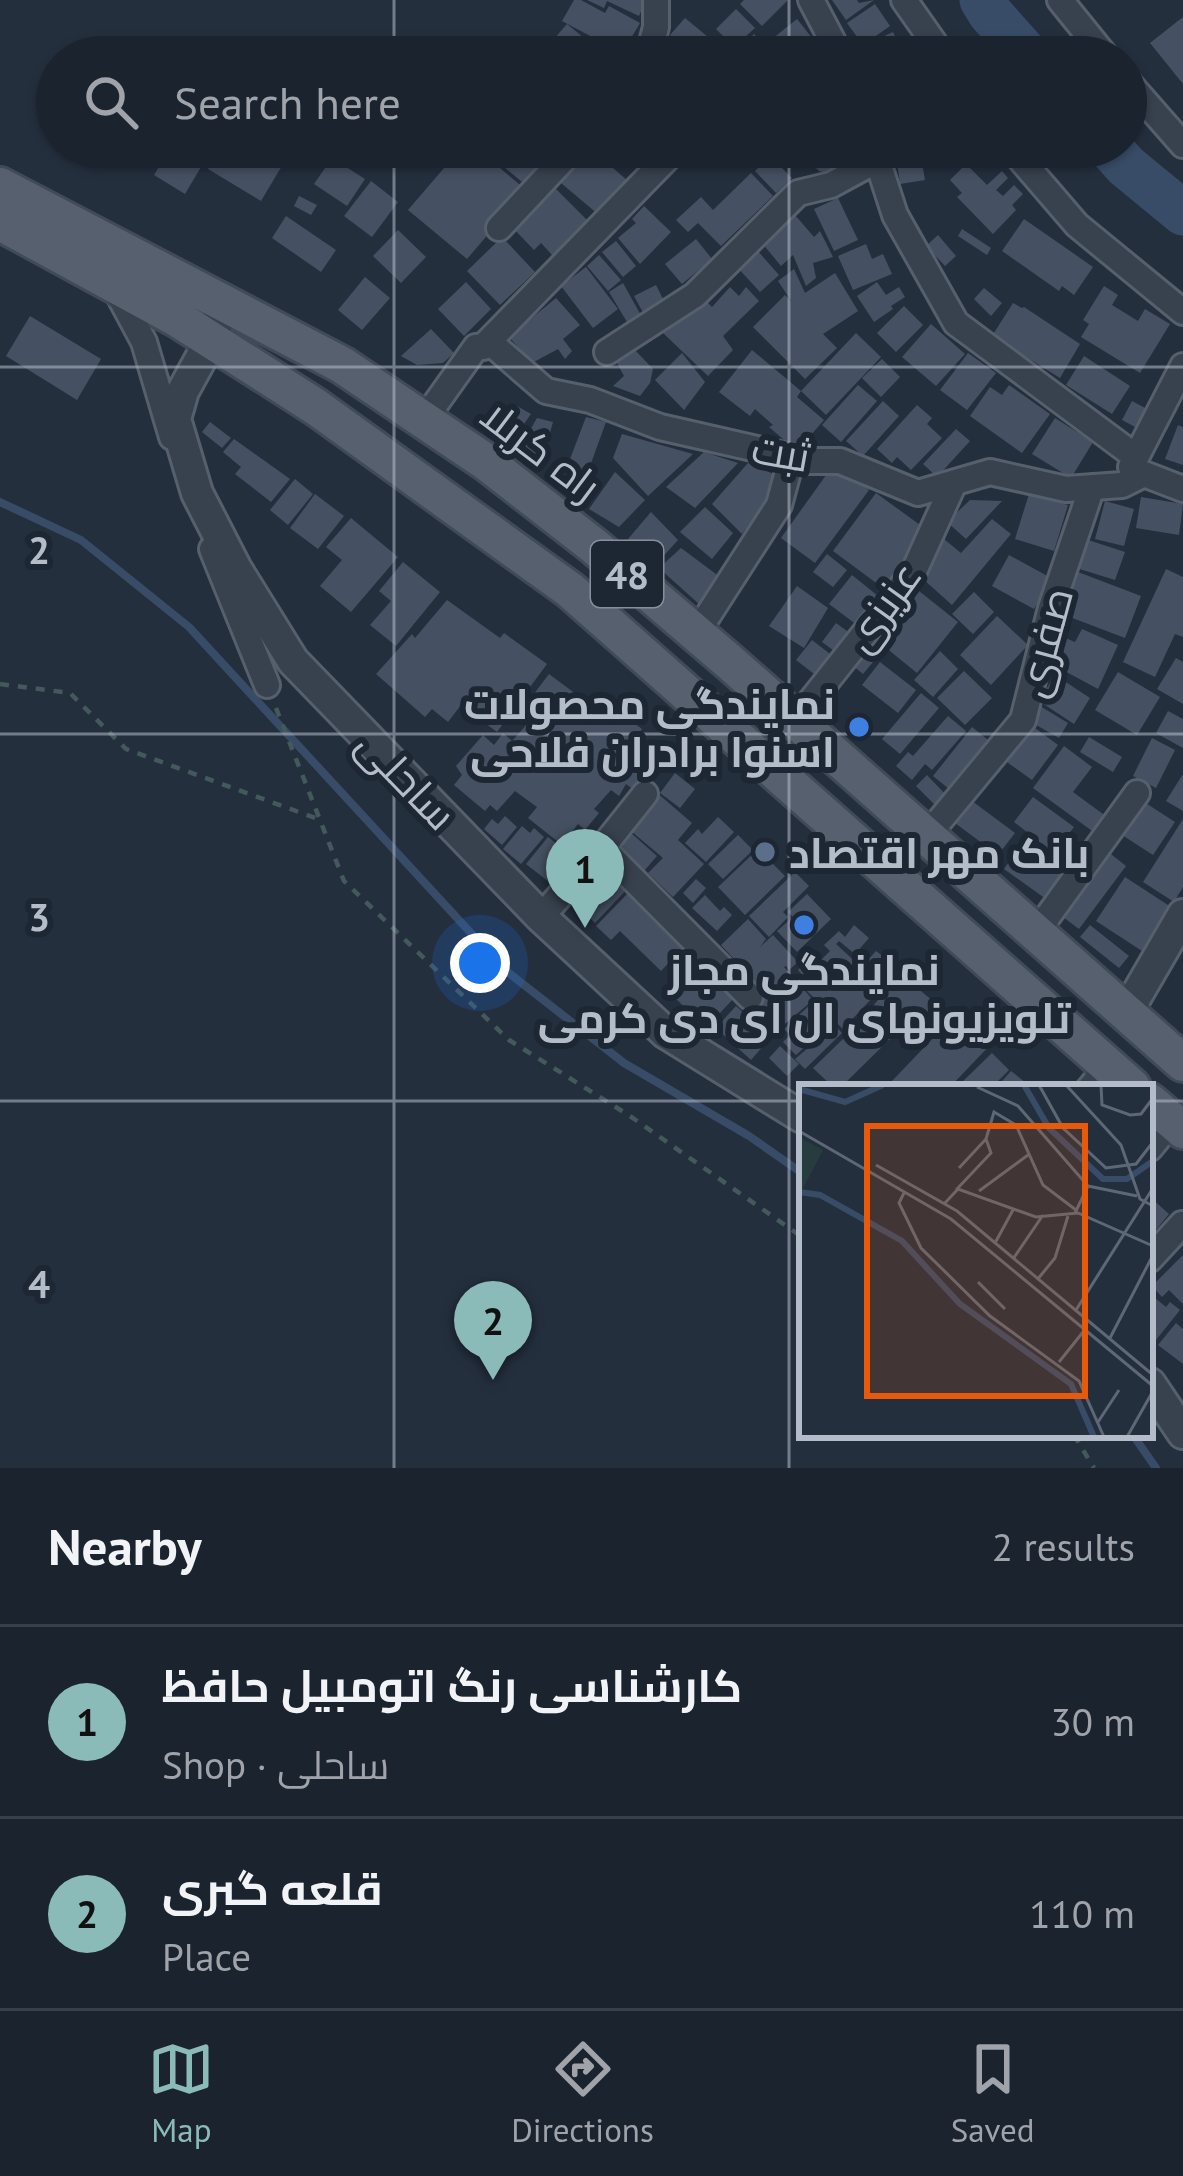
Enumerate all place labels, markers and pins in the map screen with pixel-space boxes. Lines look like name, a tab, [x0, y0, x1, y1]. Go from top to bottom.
place label: نمایندگی محصولات اسنوا برادران فلاحی	[464, 676, 835, 779]
marker: نمایندگی محصولات اسنوا برادران فلاحی	[846, 714, 872, 740]
place label: بانک مهر اقتصاد	[789, 825, 1089, 880]
pin: 1	[546, 829, 624, 928]
marker: بانک مهر اقتصاد	[752, 839, 778, 865]
marker: نمایندگی مجاز تلویزیونهای ال ای دی کرمی	[791, 912, 817, 938]
place label: نمایندگی مجاز تلویزیونهای ال ای دی کرمی	[538, 942, 1072, 1045]
pin: 2	[454, 1281, 532, 1380]

